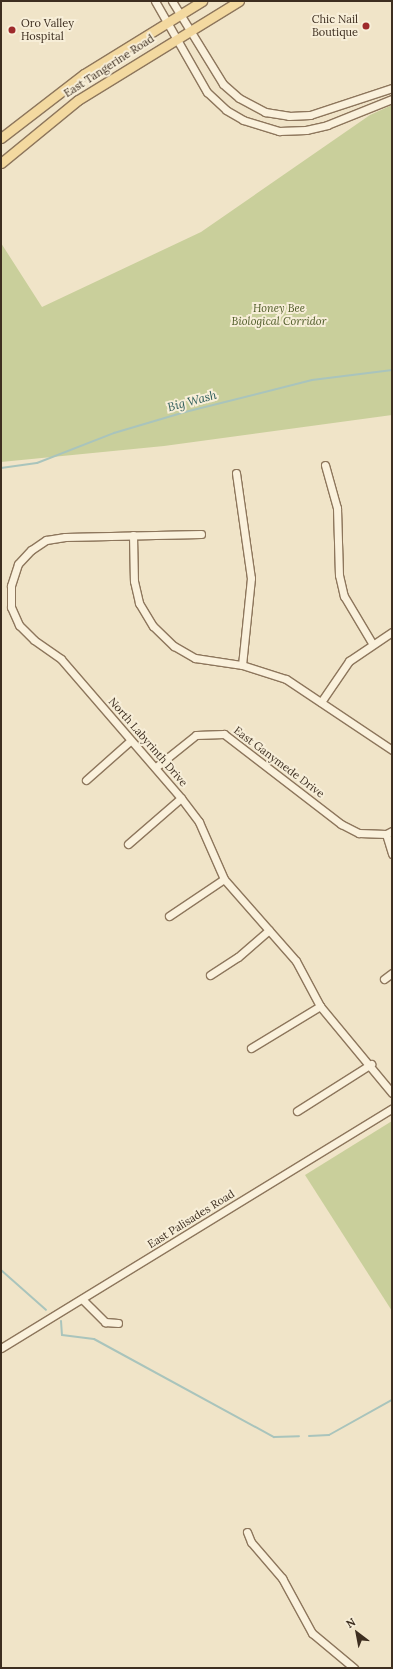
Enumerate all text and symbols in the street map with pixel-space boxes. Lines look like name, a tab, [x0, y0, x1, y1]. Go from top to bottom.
place label: Chic Nail Boutique	[312, 13, 358, 39]
place label: Oro Valley Hospital	[21, 17, 74, 43]
marker: Chic Nail Boutique	[361, 21, 371, 31]
marker: Oro Valley Hospital	[6, 24, 18, 36]
street label: East Tangerine Road	[61, 32, 157, 100]
park label: Honey Bee Biological Corridor	[231, 302, 327, 328]
water label: Big Wash	[166, 388, 218, 414]
street label: North Labyrinth Drive	[106, 695, 190, 789]
street label: East Ganymede Drive	[231, 724, 327, 800]
street label: East Palisades Road	[145, 1187, 237, 1251]
north arrow	[337, 1613, 377, 1653]
text: N	[343, 1615, 358, 1631]

